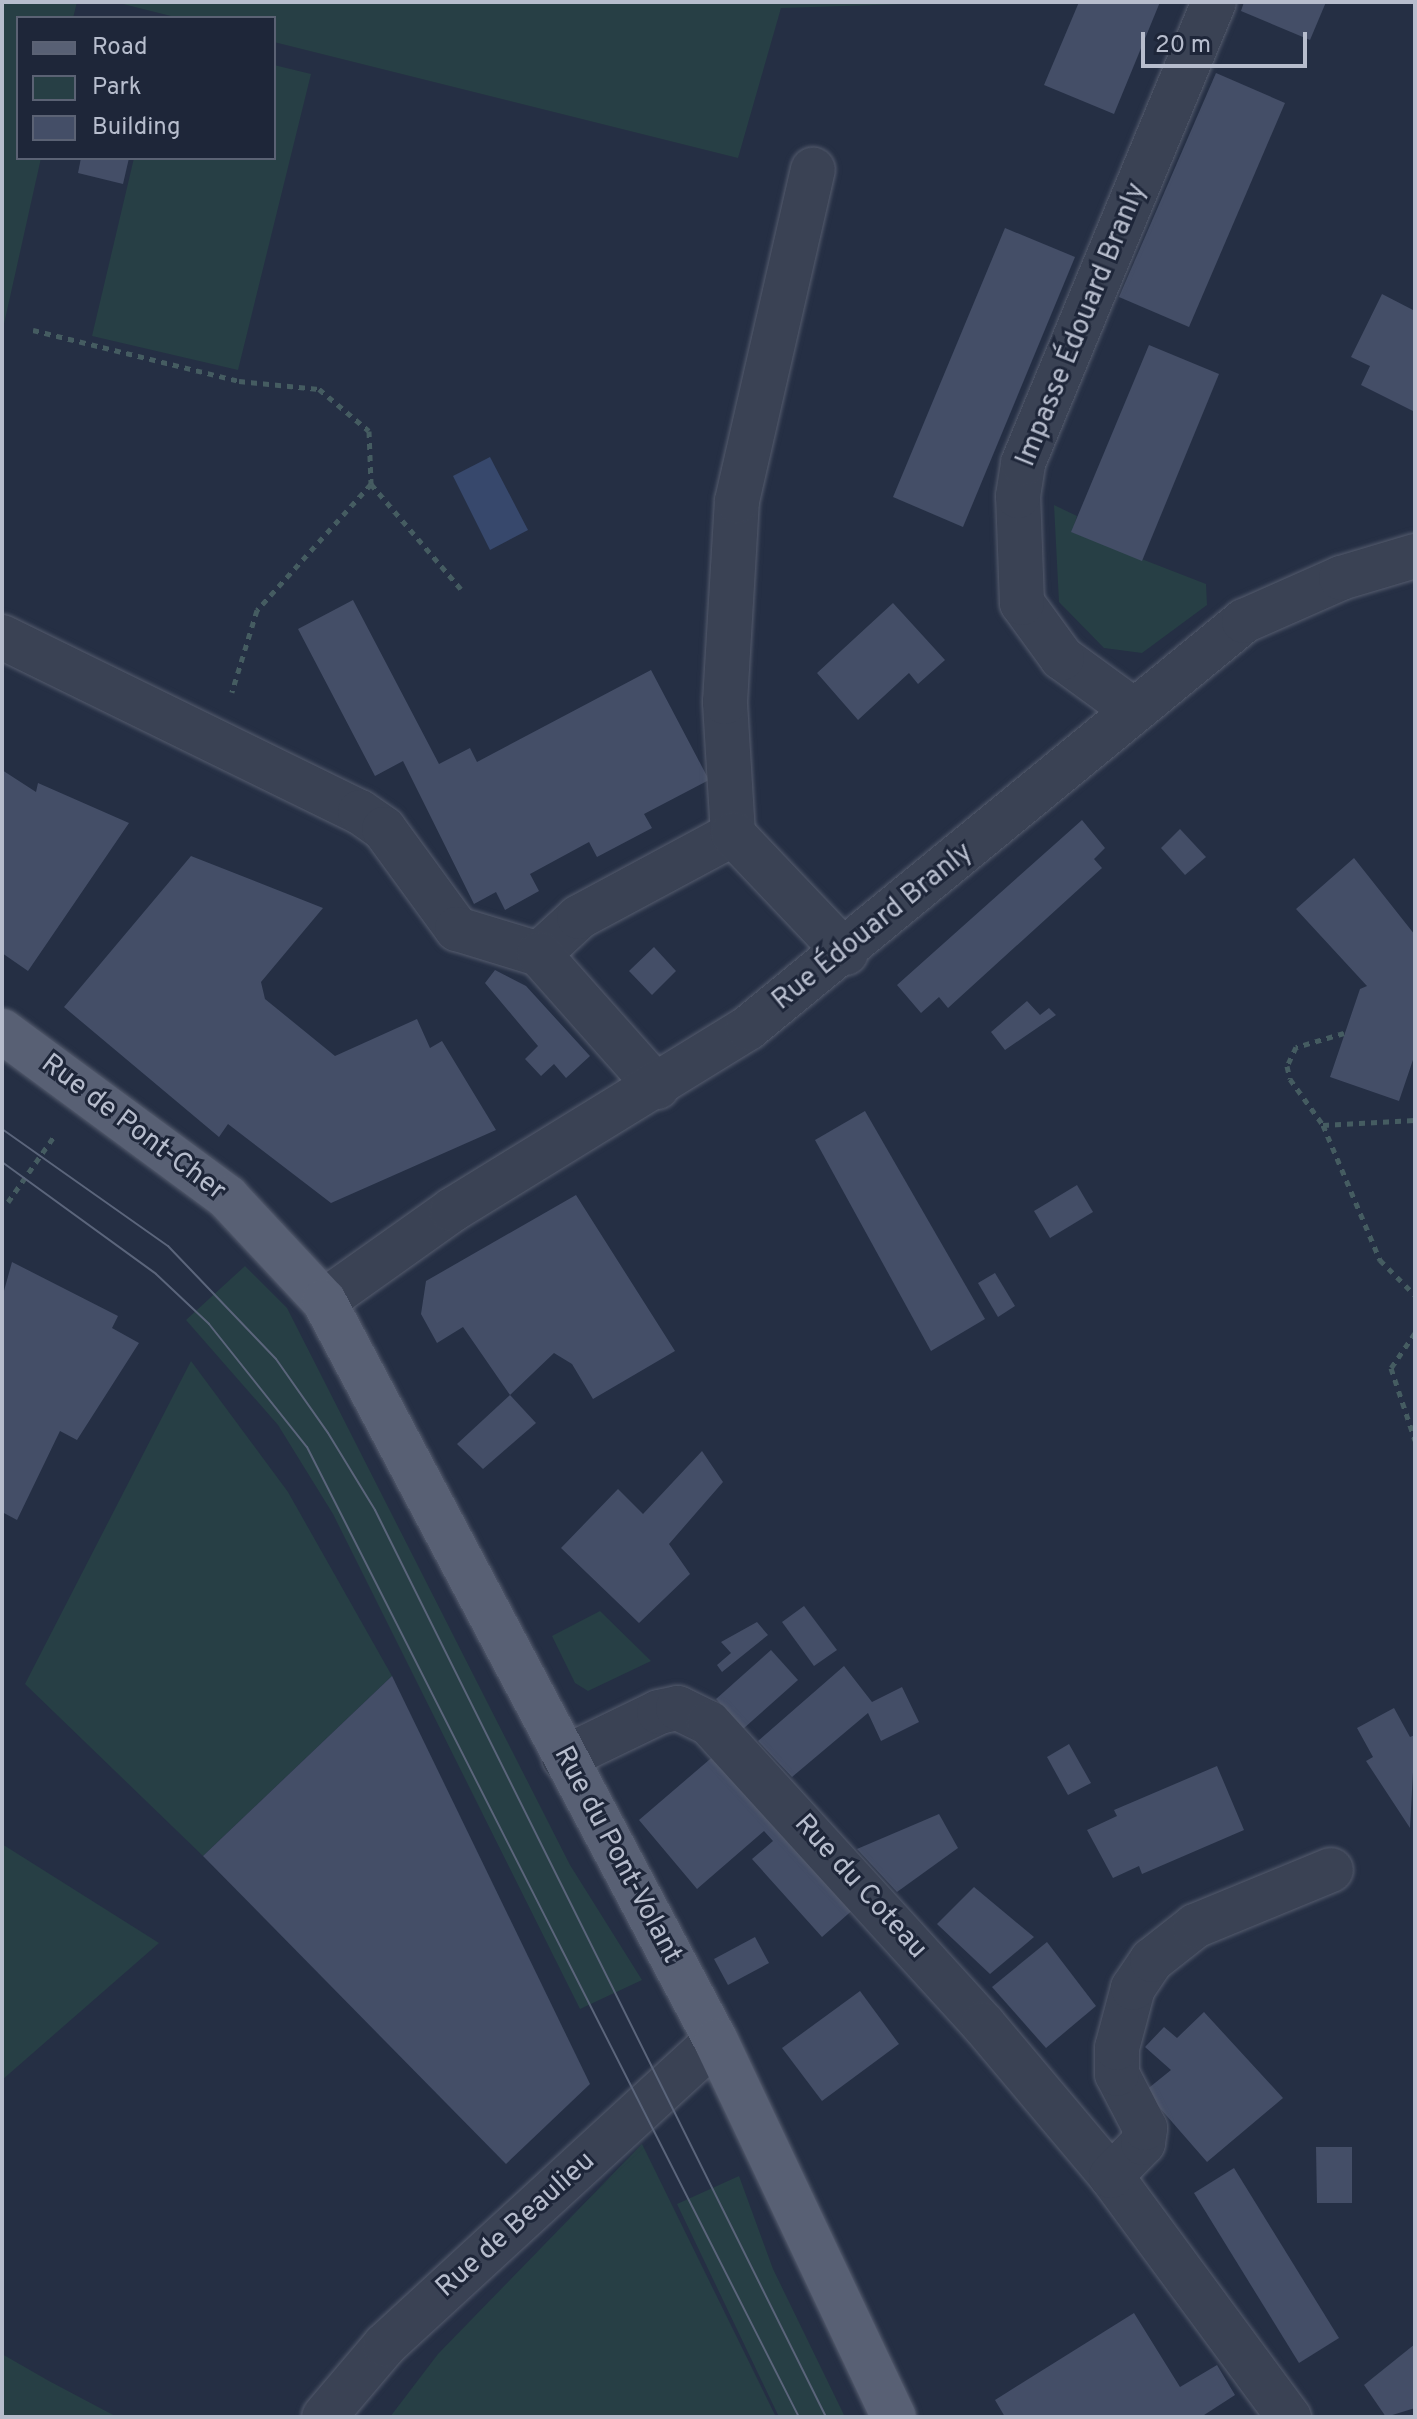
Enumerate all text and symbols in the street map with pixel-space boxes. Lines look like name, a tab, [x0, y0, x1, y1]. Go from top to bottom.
legend	[16, 16, 276, 160]
scale bar	[1145, 16, 1311, 66]
text: 20 m	[1155, 31, 1211, 61]
text: Road	[92, 33, 148, 63]
text: Park	[92, 73, 142, 103]
text: Building	[92, 113, 181, 143]
street label: Impasse Édouard Branly	[1010, 178, 1154, 472]
street label: Rue Édouard Branly	[766, 836, 980, 1018]
street label: Rue de Pont-Cher	[34, 1048, 232, 1208]
street label: Rue du Pont-Volant	[546, 1741, 688, 1969]
street label: Rue du Coteau	[786, 1808, 934, 1966]
street label: Rue de Beaulieu	[430, 2145, 602, 2305]

